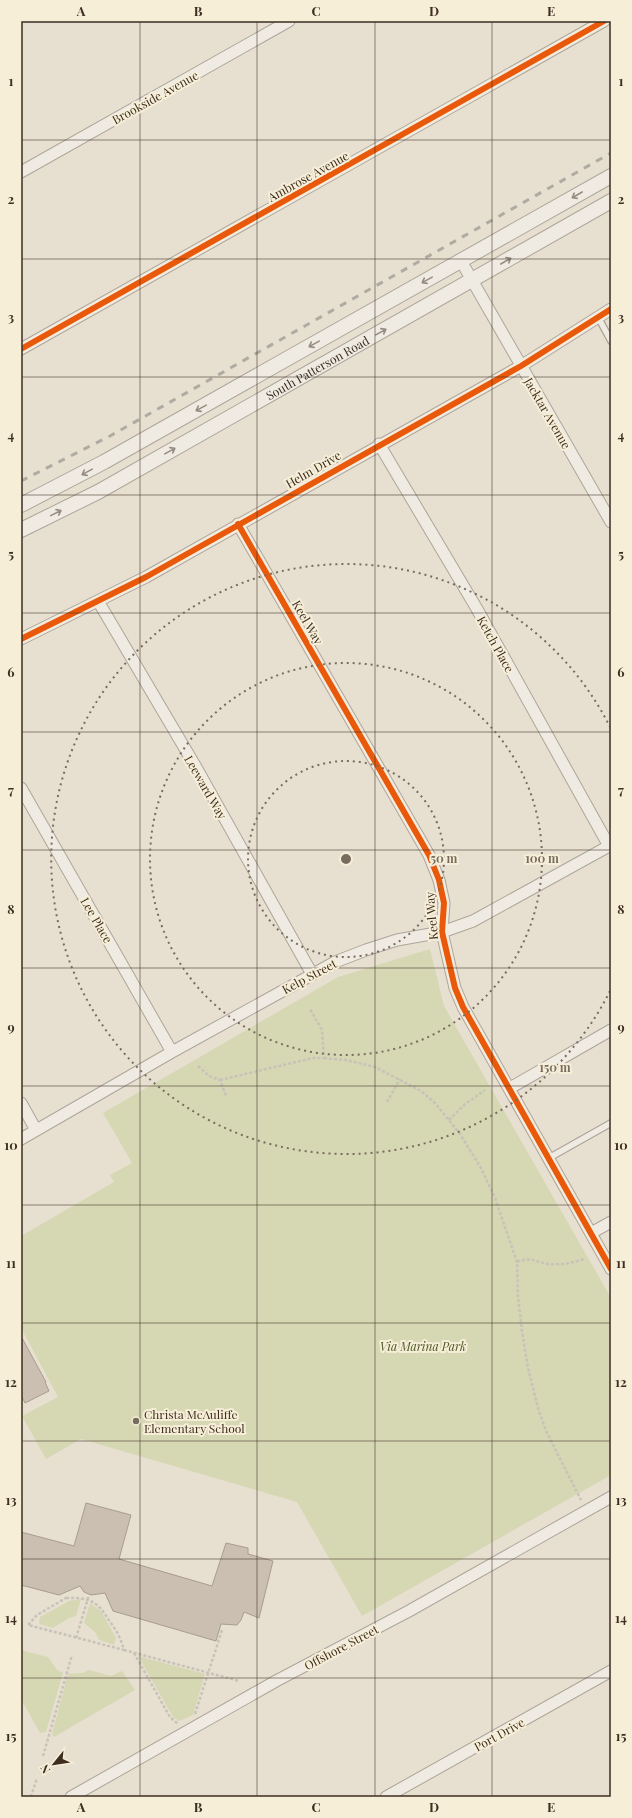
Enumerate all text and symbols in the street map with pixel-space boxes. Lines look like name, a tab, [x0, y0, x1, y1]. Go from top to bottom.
text: A	[76, 2, 86, 19]
text: B	[194, 2, 203, 19]
text: C	[311, 2, 321, 19]
text: D	[429, 2, 439, 19]
text: E	[547, 2, 555, 19]
street label: Brookside Avenue	[109, 67, 201, 127]
text: 1	[9, 72, 14, 89]
text: 1	[619, 72, 624, 89]
street label: Ambrose Avenue	[264, 147, 351, 205]
text: 2	[8, 190, 15, 207]
text: 2	[618, 190, 625, 207]
one-way arrow	[571, 192, 583, 200]
one-way arrow	[500, 257, 512, 265]
one-way arrow	[421, 277, 433, 285]
text: 3	[8, 308, 14, 325]
text: 3	[618, 308, 624, 325]
one-way arrow	[375, 328, 387, 336]
street label: South Patterson Road	[263, 332, 372, 403]
one-way arrow	[308, 341, 320, 349]
street label: Jacktar Avenue	[521, 374, 575, 451]
one-way arrow	[195, 405, 207, 413]
text: 4	[8, 426, 15, 443]
text: 4	[618, 426, 625, 443]
one-way arrow	[164, 447, 176, 455]
street label: Helm Drive	[282, 447, 344, 491]
one-way arrow	[81, 468, 93, 476]
one-way arrow	[50, 509, 62, 516]
text: 5	[8, 545, 14, 562]
text: 5	[618, 545, 624, 562]
street label: Keel Way	[289, 597, 327, 647]
street label: Ketch Place	[474, 613, 518, 675]
text: 6	[7, 663, 15, 680]
text: 6	[617, 663, 625, 680]
street label: Leeward Way	[181, 752, 231, 822]
text: 7	[8, 781, 14, 798]
text: 7	[618, 781, 624, 798]
text: 50 m	[431, 850, 458, 866]
text: 100 m	[525, 850, 559, 866]
centre of rings	[339, 852, 353, 866]
street label: Keel Way	[421, 891, 441, 941]
street label: Lee Place	[77, 894, 117, 946]
text: 8	[7, 900, 15, 917]
text: 8	[617, 900, 625, 917]
street label: Kelp Street	[279, 955, 340, 997]
text: 9	[7, 1018, 15, 1035]
text: 9	[617, 1018, 625, 1035]
text: 150 m	[539, 1059, 571, 1075]
text: 10	[4, 1136, 18, 1153]
text: 10	[614, 1136, 628, 1153]
text: 11	[6, 1254, 16, 1271]
text: 11	[616, 1254, 626, 1271]
park label: Via Marina Park	[380, 1338, 466, 1354]
text: 12	[5, 1373, 17, 1390]
text: 12	[615, 1373, 627, 1390]
place label: Christa McAuliffe Elementary School	[144, 1406, 245, 1436]
marker: Christa McAuliffe Elementary School	[131, 1416, 141, 1426]
text: 13	[5, 1491, 17, 1508]
text: 13	[615, 1491, 627, 1508]
text: 14	[5, 1609, 17, 1626]
text: 14	[615, 1609, 627, 1626]
street label: Offshore Street	[301, 1620, 382, 1673]
street label: Port Drive	[471, 1714, 527, 1754]
text: 15	[6, 1727, 16, 1744]
text: 15	[616, 1727, 626, 1744]
north arrow	[34, 1744, 74, 1784]
text: N	[36, 1762, 53, 1776]
text: A	[76, 1798, 86, 1815]
text: B	[194, 1798, 203, 1815]
text: C	[311, 1798, 321, 1815]
text: D	[429, 1798, 439, 1815]
text: E	[547, 1798, 555, 1815]

